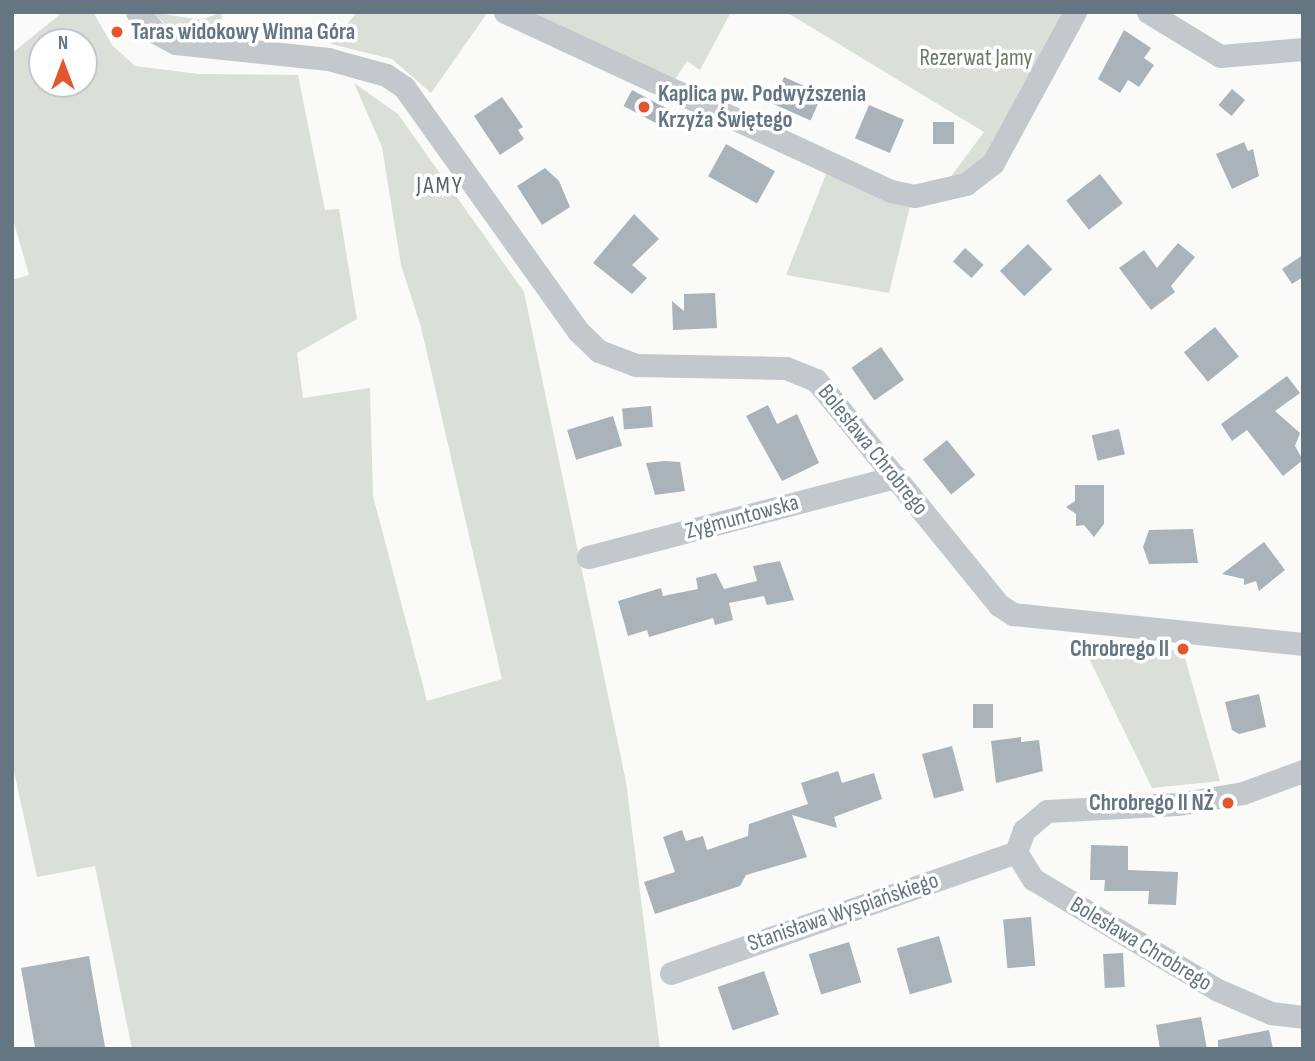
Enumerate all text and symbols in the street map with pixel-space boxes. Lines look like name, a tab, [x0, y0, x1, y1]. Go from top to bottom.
place label: Taras widokowy Winna Góra	[131, 18, 355, 46]
marker: Taras widokowy Winna Góra	[109, 24, 125, 40]
north arrow	[28, 28, 98, 98]
text: N	[58, 32, 68, 55]
park label: Rezerwat Jamy	[920, 44, 1032, 72]
place label: Kaplica pw. Podwyższenia Krzyża Świętego	[658, 80, 866, 134]
marker: Kaplica pw. Podwyższenia Krzyża Świętego	[636, 99, 652, 115]
district label: JAMY	[417, 172, 463, 200]
street label: Bolesława Chrobrego	[812, 379, 934, 521]
street label: Zygmuntowska	[682, 489, 802, 545]
place label: Chrobrego II	[1070, 635, 1169, 663]
marker: Chrobrego II	[1175, 641, 1191, 657]
place label: Chrobrego II NŻ	[1089, 789, 1214, 817]
marker: Chrobrego II NŻ	[1220, 795, 1236, 811]
street label: Stanisława Wyspiańskiego	[744, 866, 942, 958]
street label: Bolesława Chrobrego	[1065, 891, 1217, 997]

